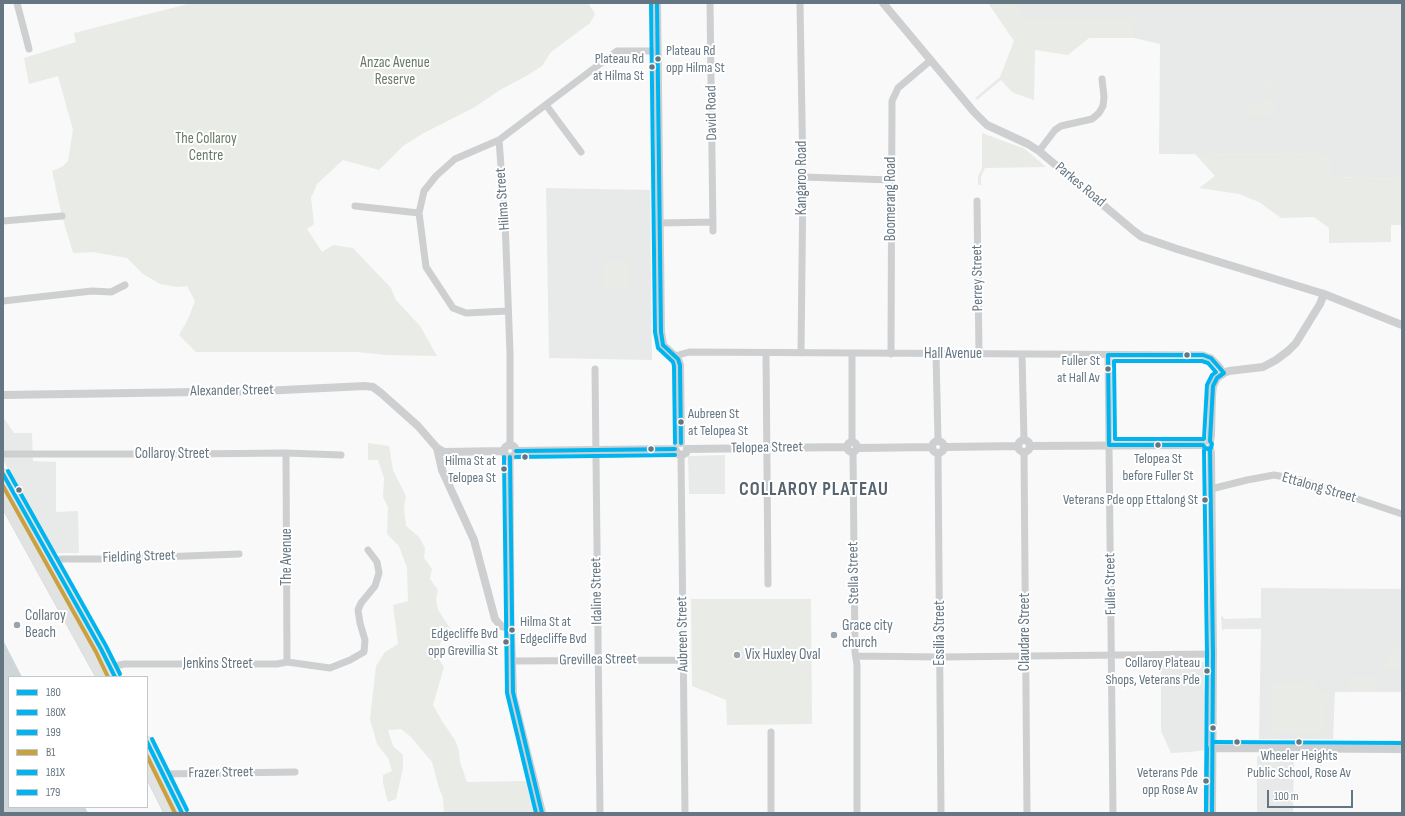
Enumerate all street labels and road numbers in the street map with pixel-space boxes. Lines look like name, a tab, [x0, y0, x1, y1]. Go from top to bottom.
street label: David Road	[703, 85, 721, 141]
street label: Kangaroo Road	[793, 141, 811, 215]
street label: Boomerang Road	[882, 157, 900, 241]
street label: Parkes Road	[1051, 159, 1109, 211]
street label: Hilma Street	[492, 167, 514, 231]
street label: Perrey Street	[968, 245, 988, 311]
street label: Hall Avenue	[924, 345, 982, 363]
street label: Alexander Street	[190, 381, 274, 401]
street label: Telopea Street	[731, 438, 803, 458]
street label: Collaroy Street	[135, 445, 209, 463]
street label: Ettalong Street	[1280, 469, 1358, 507]
street label: The Avenue	[278, 528, 296, 586]
street label: Stella Street	[844, 542, 864, 604]
street label: Fielding Street	[102, 547, 176, 567]
street label: Fuller Street	[1101, 553, 1121, 615]
street label: Idaline Street	[587, 557, 607, 625]
street label: Claudare Street	[1016, 593, 1034, 671]
street label: Aubreen Street	[673, 596, 693, 672]
street label: Essilia Street	[931, 600, 949, 666]
street label: Grevillea Street	[559, 650, 637, 670]
street label: Jenkins Street	[183, 655, 253, 673]
street label: Frazer Street	[188, 763, 254, 783]

